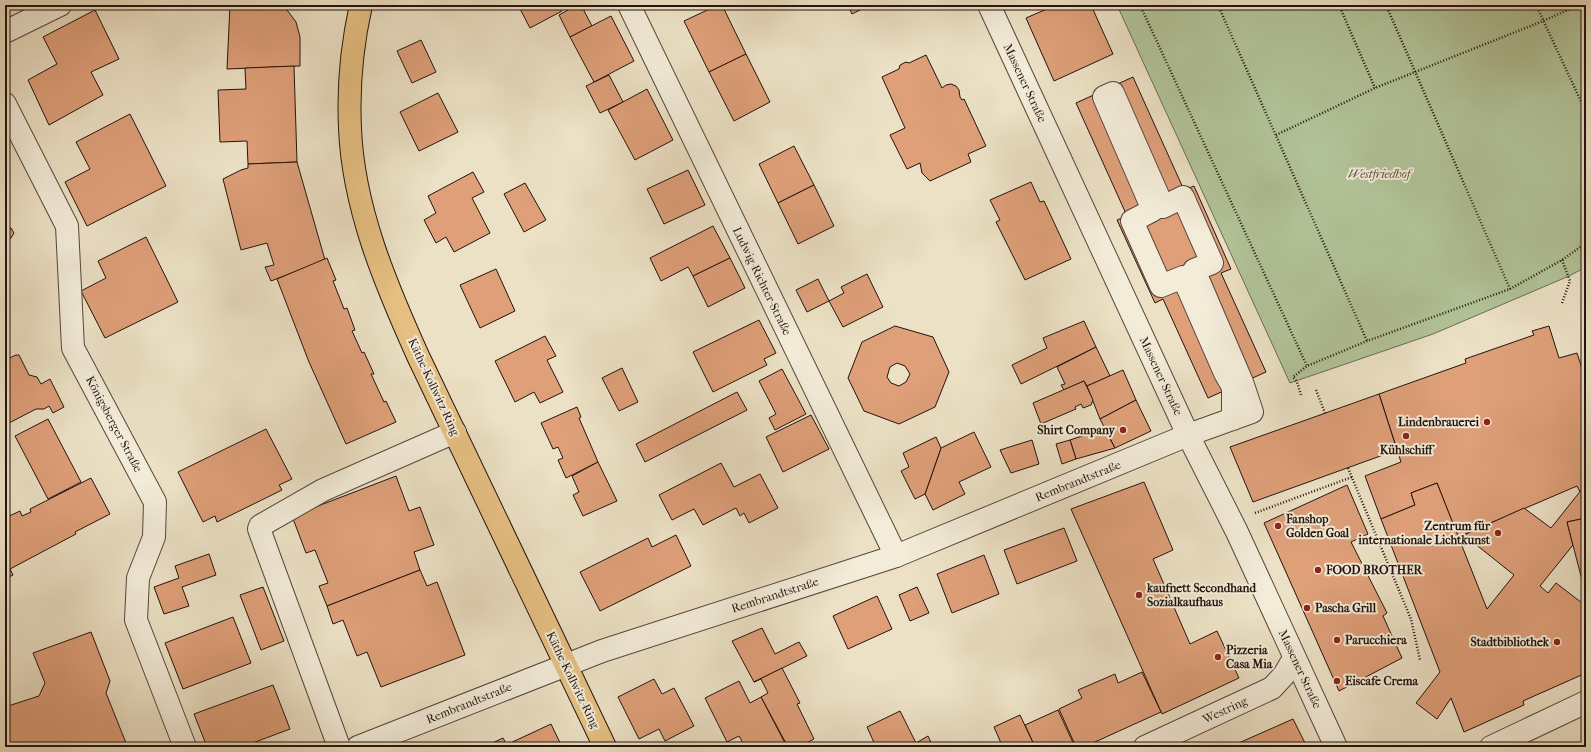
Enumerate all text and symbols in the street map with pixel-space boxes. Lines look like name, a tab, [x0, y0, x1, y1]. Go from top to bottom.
street label: Massener Straße	[1001, 41, 1049, 125]
park label: Westfriedhof	[1348, 167, 1413, 181]
street label: Ludwig-Richter-Straße	[730, 225, 794, 337]
street label: Massener Straße	[1137, 334, 1185, 418]
street label: Käthe-Kollwitz-Ring	[405, 336, 463, 439]
street label: Königsberger Straße	[83, 374, 145, 474]
place label: Lindenbrauerei	[1398, 415, 1479, 429]
marker: Lindenbrauerei	[1482, 417, 1492, 427]
place label: Shirt Company	[1037, 423, 1116, 438]
marker: Shirt Company	[1118, 425, 1128, 435]
marker: Kühlschiff	[1401, 431, 1411, 441]
place label: Kühlschiff	[1380, 443, 1435, 457]
street label: Rembrandtstraße	[1033, 457, 1123, 505]
place label: Fanshop Golden Goal	[1285, 512, 1350, 540]
place label: Zentrum für internationale Lichtkunst	[1357, 519, 1491, 547]
marker: Fanshop Golden Goal	[1273, 521, 1283, 531]
marker: Zentrum für internationale Lichtkunst	[1493, 528, 1503, 538]
place label: FOOD BROTHER	[1325, 563, 1424, 577]
marker: FOOD BROTHER	[1313, 565, 1323, 575]
street label: Rembrandtstraße	[730, 574, 820, 616]
place label: kaufnett Secondhand Sozialkaufhaus	[1146, 581, 1256, 609]
marker: kaufnett Secondhand Sozialkaufhaus	[1134, 590, 1144, 600]
place label: Pascha Grill	[1315, 601, 1377, 615]
marker: Pascha Grill	[1302, 603, 1312, 613]
street label: Massener Straße	[1276, 627, 1324, 711]
street label: Käthe-Kollwitz-Ring	[543, 629, 603, 731]
place label: Parucchiera	[1345, 633, 1407, 647]
marker: Parucchiera	[1332, 635, 1342, 645]
place label: Stadtbibliothek	[1470, 635, 1550, 649]
marker: Stadtbibliothek	[1552, 637, 1562, 647]
place label: Pizzeria Casa Mia	[1226, 643, 1273, 671]
marker: Pizzeria Casa Mia	[1213, 652, 1223, 662]
place label: Eiscafe Crema	[1345, 674, 1418, 688]
marker: Eiscafe Crema	[1332, 676, 1342, 686]
street label: Rembrandtstraße	[424, 679, 514, 727]
street label: Westring	[1200, 693, 1250, 727]

